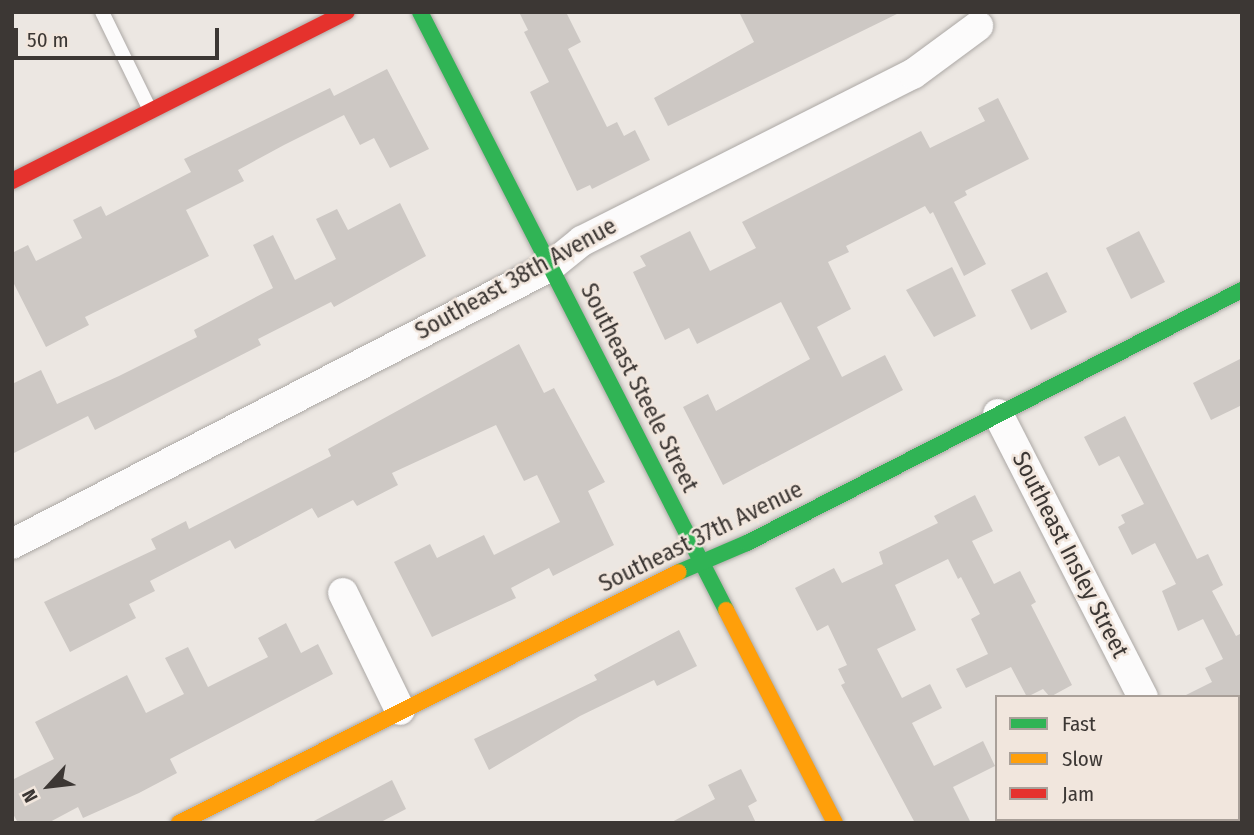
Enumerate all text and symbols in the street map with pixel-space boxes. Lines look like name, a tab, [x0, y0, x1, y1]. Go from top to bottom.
scale bar	[18, 14, 222, 58]
text: 50 m	[27, 27, 69, 53]
street label: Southeast 38th Avenue	[410, 212, 622, 346]
street label: Southeast Steele Street	[574, 279, 704, 497]
street label: Southeast Insley Street	[1006, 447, 1134, 663]
street label: Southeast 37th Avenue	[594, 475, 808, 599]
legend	[995, 695, 1240, 821]
text: Fast	[1062, 711, 1096, 737]
text: Slow	[1062, 746, 1103, 772]
north arrow	[14, 751, 84, 821]
text: Jam	[1062, 781, 1094, 807]
text: N	[17, 785, 43, 806]

